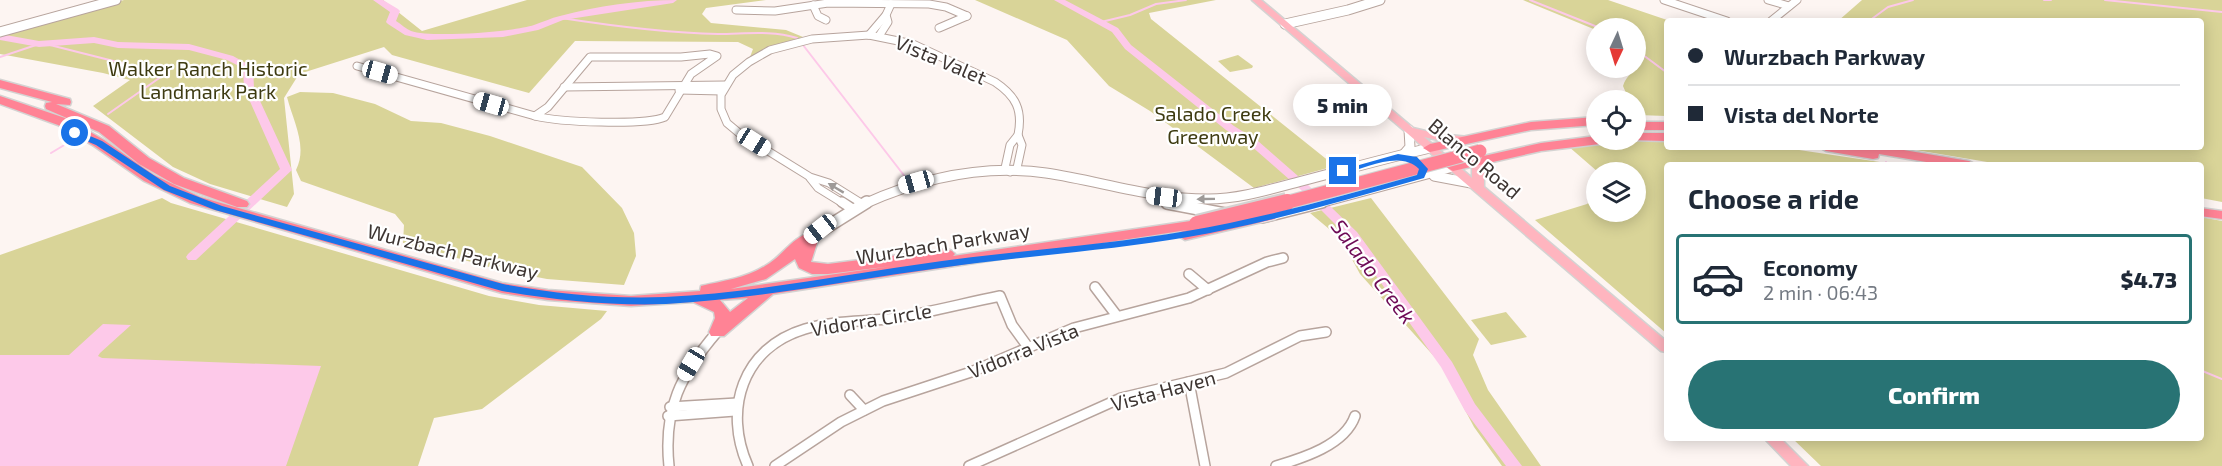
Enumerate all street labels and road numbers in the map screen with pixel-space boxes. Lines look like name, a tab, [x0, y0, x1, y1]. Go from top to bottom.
street label: Vista Valet	[892, 29, 991, 89]
street label: Blanco Road	[1424, 113, 1526, 203]
street label: Wurzbach Parkway	[854, 217, 1032, 269]
street label: Wurzbach Parkway	[365, 218, 541, 284]
street label: Vidorra Circle	[809, 298, 933, 340]
street label: Vidorra Vista	[964, 317, 1082, 383]
street label: Vista Haven	[1108, 364, 1218, 416]

